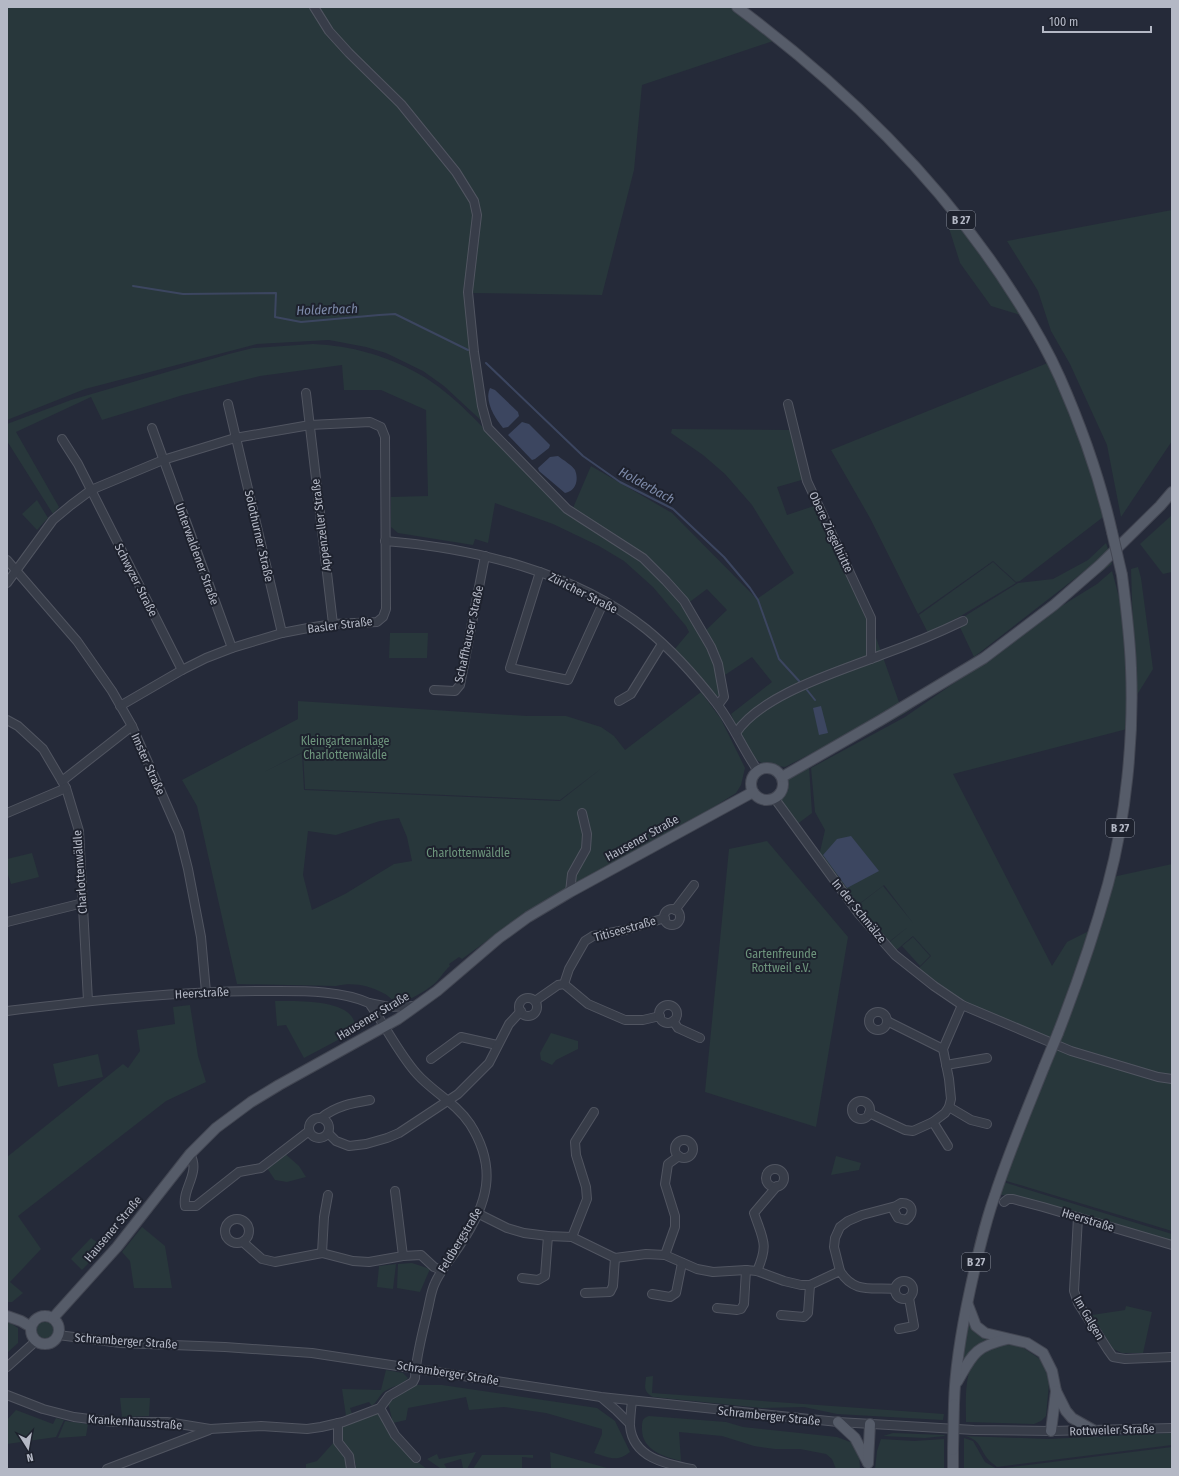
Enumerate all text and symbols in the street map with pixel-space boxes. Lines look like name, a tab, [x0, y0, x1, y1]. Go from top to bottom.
scale bar	[1043, 8, 1151, 34]
text: 100 m	[1049, 15, 1078, 29]
road number: B 27	[947, 211, 975, 229]
water label: Holderbach	[296, 301, 358, 318]
water label: Holderbach	[616, 464, 677, 507]
street label: Appenzeller Straße	[308, 478, 334, 572]
street label: Solothurner Straße	[242, 489, 276, 583]
street label: Obere Ziegelhütte	[806, 489, 856, 575]
street label: Unterwaldener Straße	[172, 501, 222, 607]
street label: Schwyzer Straße	[112, 541, 160, 619]
street label: Züricher Straße	[546, 570, 620, 616]
street label: Schaffhauser Straße	[452, 584, 486, 684]
street label: Basler Straße	[307, 614, 373, 636]
street label: Imster Straße	[128, 731, 168, 797]
park label: Kleingartenanlage Charlottenwäldle	[301, 734, 389, 762]
street label: Hausener Straße	[603, 812, 681, 864]
road number: B 27	[1106, 819, 1134, 837]
street label: Charlottenwäldle	[70, 830, 90, 914]
park label: Charlottenwäldle	[426, 846, 510, 860]
street label: In der Schmälze	[829, 876, 889, 946]
street label: Titiseestraße	[592, 913, 658, 944]
park label: Gartenfreunde Rottweil e.V.	[745, 947, 817, 975]
street label: Heerstraße	[175, 985, 230, 1001]
street label: Hausener Straße	[334, 989, 412, 1043]
street label: Hausener Straße	[81, 1193, 145, 1265]
street label: Feldbergstraße	[435, 1205, 485, 1275]
street label: Heerstraße	[1060, 1205, 1116, 1235]
road number: B 27	[962, 1253, 990, 1271]
street label: Im Galgen	[1071, 1293, 1107, 1343]
street label: Schramberger Straße	[74, 1330, 178, 1352]
street label: Schramberger Straße	[396, 1358, 500, 1388]
street label: Schramberger Straße	[717, 1404, 821, 1428]
street label: Krankenhausstraße	[87, 1412, 183, 1432]
street label: Rottweiler Straße	[1069, 1422, 1155, 1438]
north arrow	[8, 1428, 48, 1468]
text: N	[25, 1450, 34, 1464]

